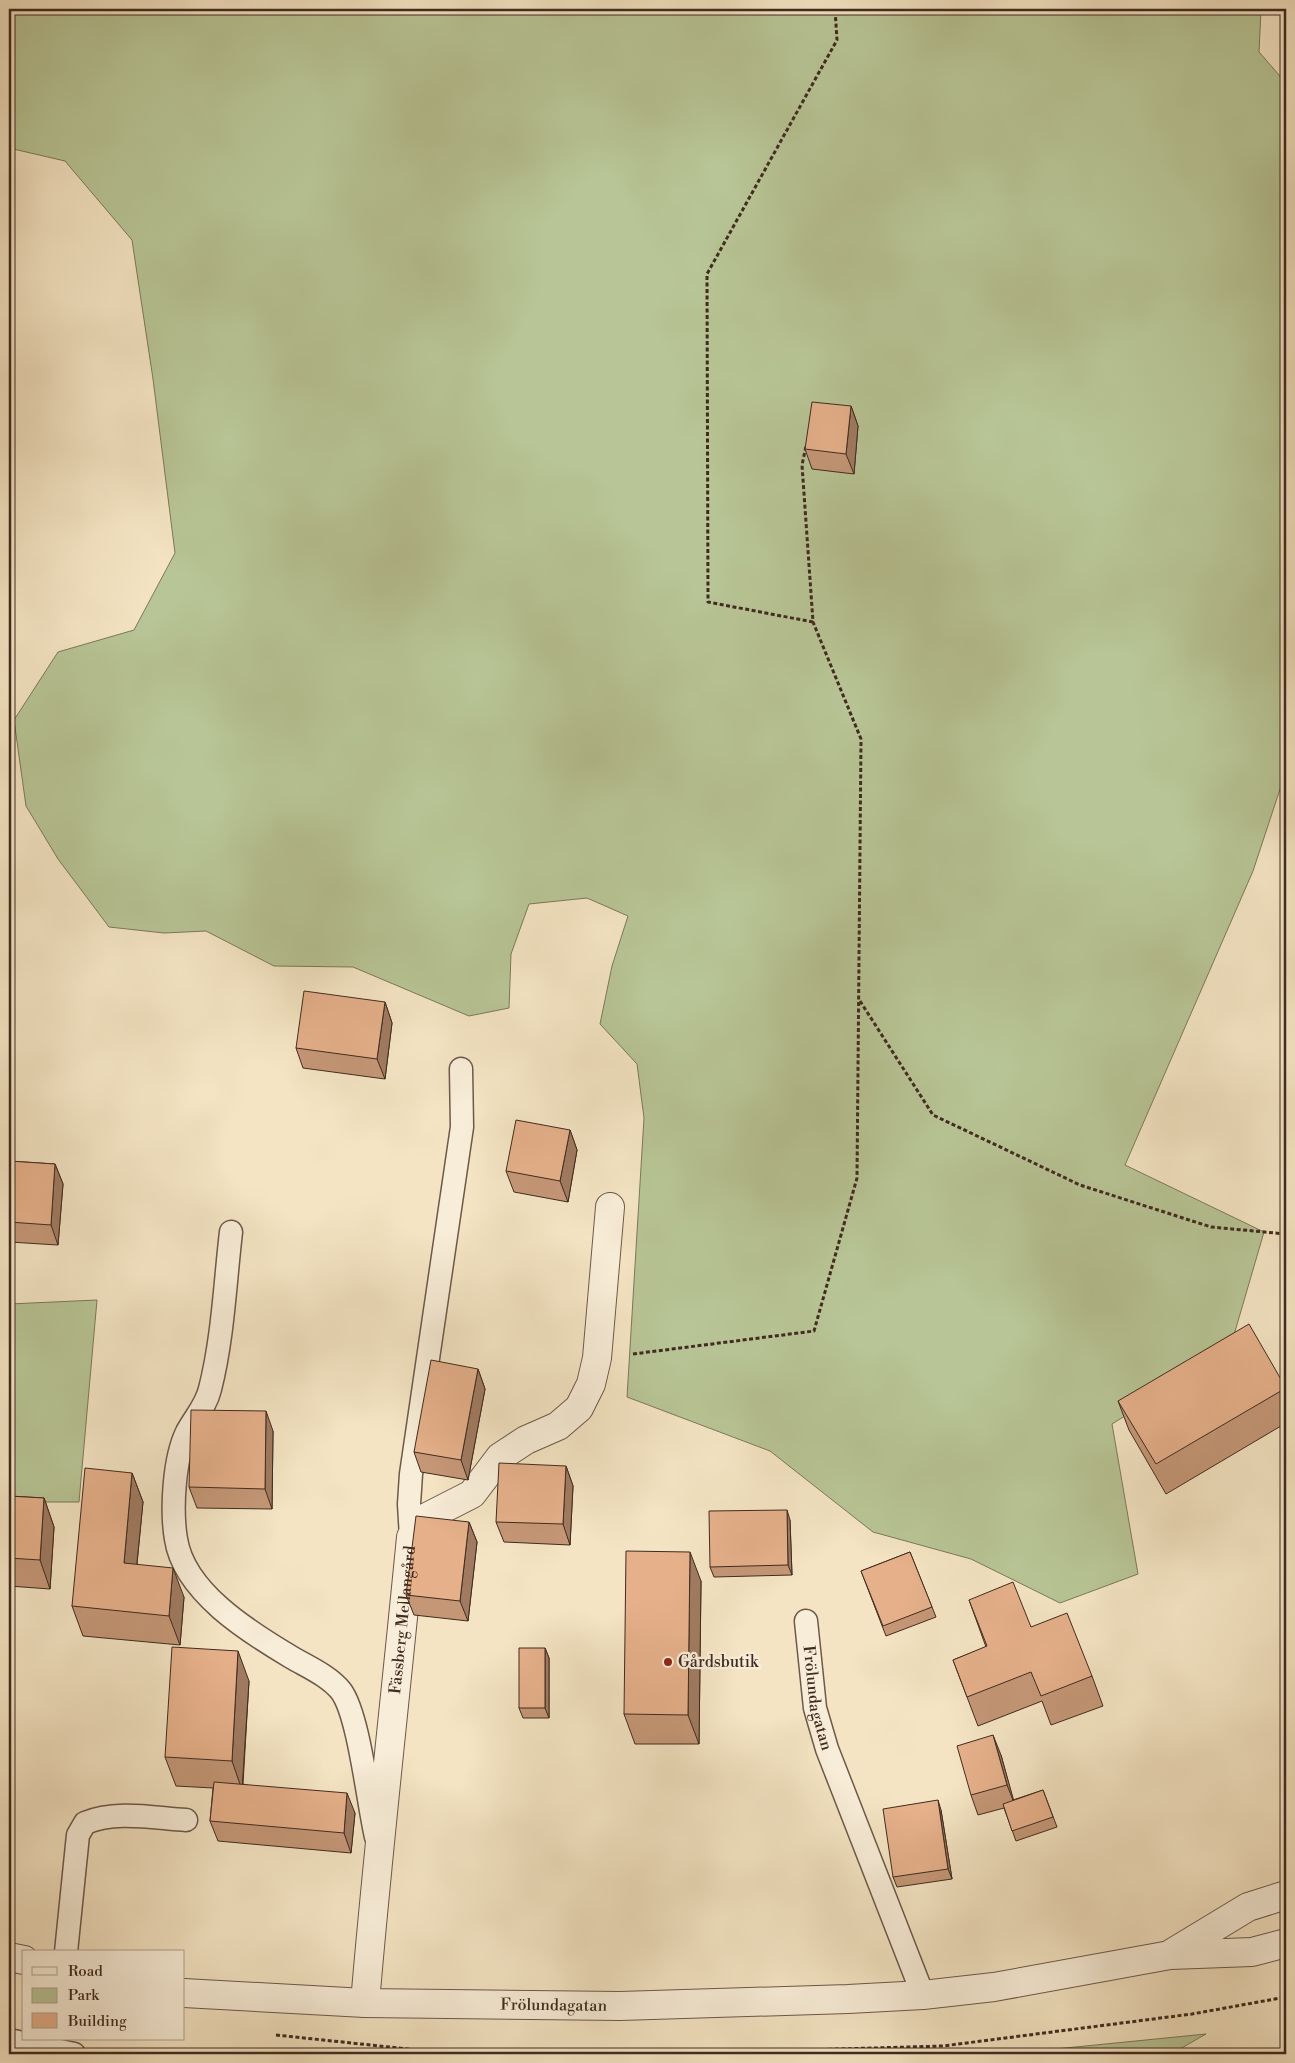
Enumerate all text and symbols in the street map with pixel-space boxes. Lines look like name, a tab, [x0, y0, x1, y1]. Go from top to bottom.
street label: Fässberg Mellangård	[385, 1545, 420, 1695]
street label: Frölundagatan	[799, 1644, 837, 1753]
place label: Gårdsbutik	[678, 1652, 760, 1672]
marker: Gårdsbutik	[662, 1656, 674, 1668]
legend	[22, 1950, 185, 2040]
text: Road	[68, 1962, 103, 1981]
text: Park	[68, 1986, 100, 2005]
street label: Frölundagatan	[500, 1995, 608, 2016]
text: Building	[67, 2012, 127, 2031]

